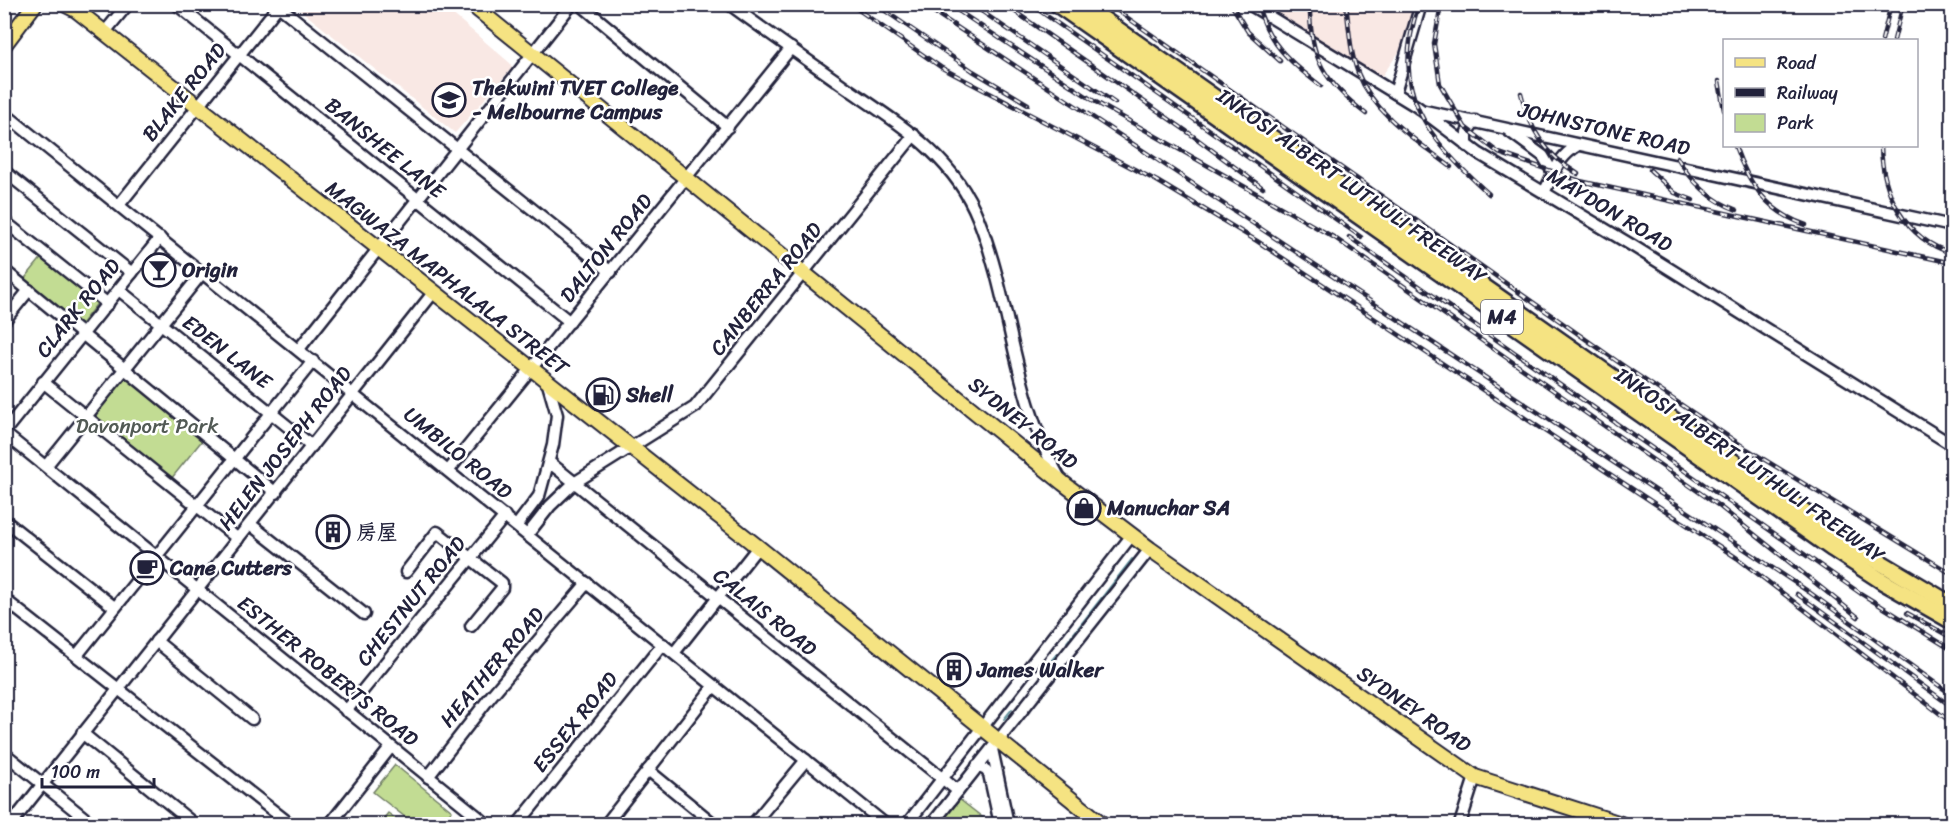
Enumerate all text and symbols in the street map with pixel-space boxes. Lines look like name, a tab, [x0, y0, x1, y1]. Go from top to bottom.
street label: BLAKE ROAD	[132, 33, 237, 150]
legend	[1723, 39, 1918, 147]
text: Road	[1777, 47, 1817, 79]
place label: Thekwini TVET College - Melbourne Campus	[472, 69, 679, 131]
street label: INKOSI ALBERT LUTHULI FREEWAY	[1208, 77, 1496, 295]
text: Railway	[1777, 77, 1839, 109]
school or university icon: Thekwini TVET College - Melbourne Campus	[431, 82, 467, 118]
street label: BANSHEE LANE	[316, 87, 455, 210]
street label: JOHNSTONE ROAD	[1513, 91, 1694, 167]
text: Park	[1777, 107, 1814, 139]
street label: MAYDON ROAD	[1540, 157, 1681, 263]
street label: MAGWAZA MAPHALALA STREET	[317, 170, 578, 386]
street label: DALTON ROAD	[549, 184, 663, 312]
street label: CANBERRA ROAD	[700, 213, 833, 365]
street label: CLARK ROAD	[26, 249, 131, 367]
place label: Origin	[182, 251, 238, 289]
bar icon: Origin	[141, 252, 177, 288]
road number: M4	[1481, 300, 1523, 334]
street label: EDEN LANE	[174, 305, 281, 400]
street label: INKOSI ALBERT LUTHULI FREEWAY	[1606, 356, 1894, 574]
street label: HELEN JOSEPH ROAD	[208, 357, 362, 539]
street label: SYDNEY ROAD	[959, 366, 1087, 480]
place label: Shell	[625, 376, 674, 414]
fuel station icon: Shell	[585, 377, 621, 413]
street label: UMBILO ROAD	[395, 397, 522, 510]
park label: Davonport Park	[76, 407, 219, 445]
place label: Manuchar SA	[1106, 489, 1230, 527]
shop icon: Manuchar SA	[1066, 490, 1102, 526]
place label: 房屋	[356, 513, 398, 551]
building icon: 房屋	[315, 514, 351, 550]
street label: CHESTNUT ROAD	[346, 527, 476, 675]
place label: Cane Cutters	[169, 549, 292, 587]
cafe icon: Cane Cutters	[129, 550, 165, 586]
street label: CALAIS ROAD	[704, 558, 826, 667]
street label: ESTHER ROBERTS ROAD	[228, 585, 428, 757]
street label: HEATHER ROAD	[430, 598, 555, 736]
place label: James Walker	[976, 651, 1105, 689]
building icon: James Walker	[936, 652, 972, 688]
street label: SYDNEY ROAD	[1349, 655, 1480, 763]
street label: ESSEX ROAD	[522, 662, 628, 781]
scale bar	[42, 751, 154, 789]
text: 100 m	[51, 756, 100, 788]

